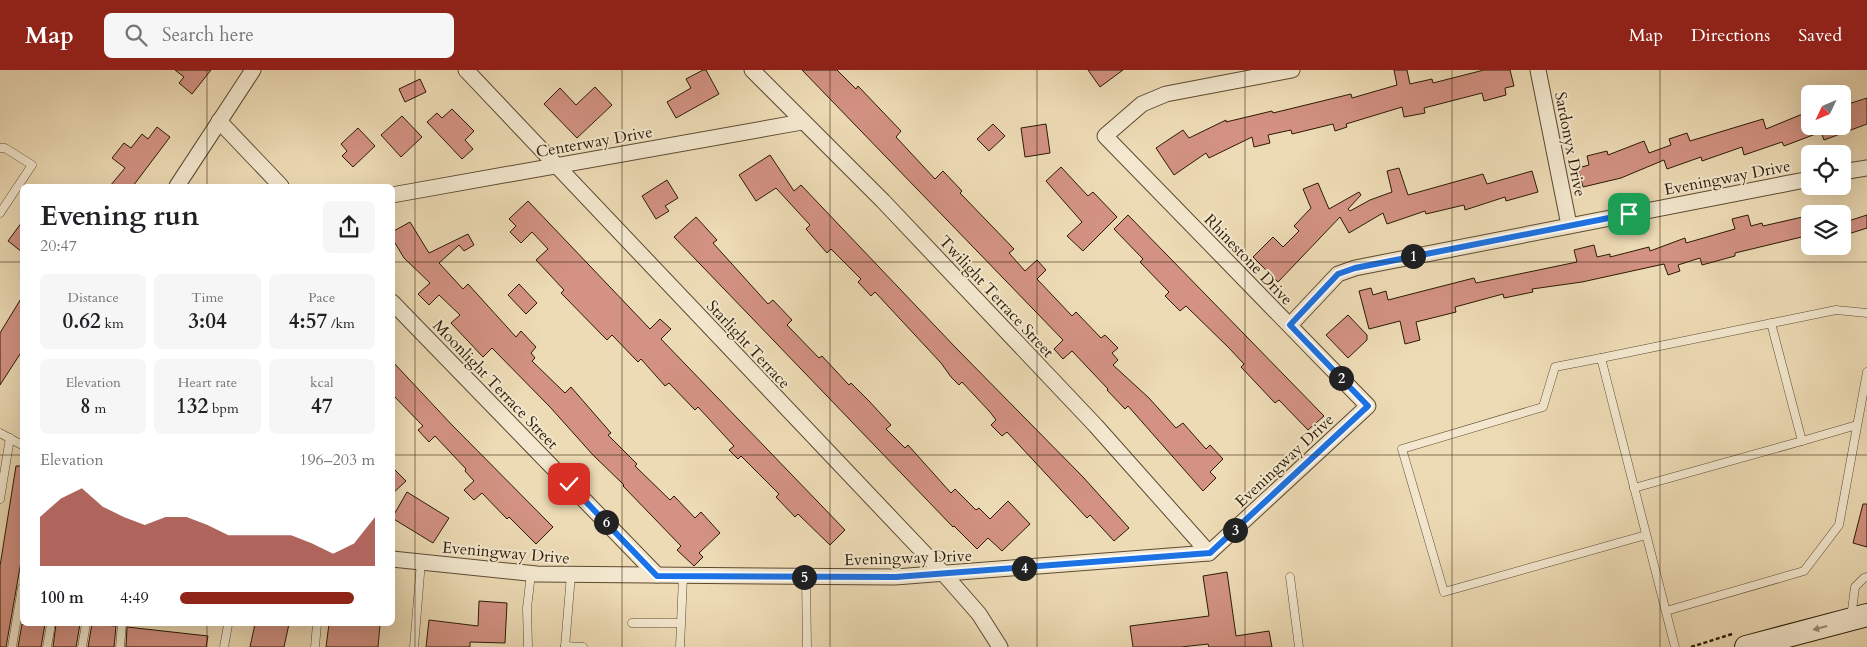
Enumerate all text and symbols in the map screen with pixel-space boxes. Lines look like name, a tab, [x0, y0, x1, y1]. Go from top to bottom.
search box	[104, 13, 454, 58]
text: Map	[25, 19, 74, 52]
icon: search	[122, 21, 150, 49]
text: Search here	[162, 22, 254, 48]
text: Map	[1629, 23, 1663, 48]
text: Directions	[1691, 23, 1770, 48]
text: Saved	[1798, 23, 1842, 48]
north arrow	[1801, 85, 1851, 135]
map controls	[1801, 85, 1851, 255]
street label: Sardonyx Drive	[1549, 90, 1591, 199]
street label: Centerway Drive	[534, 121, 654, 163]
button: locate	[1801, 145, 1851, 195]
street label: Eveningway Drive	[1662, 155, 1792, 201]
pin	[1608, 193, 1650, 235]
text: Evening run	[40, 197, 199, 235]
icon: arrive	[1615, 200, 1643, 228]
button: share	[323, 201, 375, 253]
button: layers	[1801, 205, 1851, 255]
street label: Rhinestone Drive	[1199, 209, 1298, 310]
street label: Twilight Terrace Street	[934, 231, 1059, 363]
text: 20:47	[40, 235, 77, 257]
pin: 1	[1400, 244, 1426, 268]
text: 1	[1410, 247, 1417, 266]
text: Distance	[68, 288, 119, 307]
text: Time	[191, 288, 224, 307]
text: Pace	[308, 288, 335, 307]
street label: Starlight Terrace	[701, 296, 795, 394]
text: 0.62	[62, 307, 101, 336]
text: 3:04	[188, 307, 227, 336]
text: 4:57	[289, 307, 327, 336]
text: km	[101, 314, 124, 333]
text: /km	[327, 314, 355, 333]
street label: Moonlight Terrace Street	[428, 315, 563, 454]
pin: 2	[1328, 366, 1354, 390]
text: 2	[1338, 369, 1345, 388]
text: Elevation	[65, 373, 121, 392]
text: Heart rate	[178, 373, 237, 392]
text: kcal	[310, 373, 334, 392]
text: 8	[80, 392, 91, 421]
text: 132	[176, 392, 208, 421]
text: 47	[311, 392, 333, 421]
text: m	[91, 399, 106, 418]
text: bpm	[208, 399, 239, 418]
street label: Eveningway Drive	[1230, 409, 1339, 512]
text: Elevation	[40, 449, 104, 471]
text: 196–203 m	[299, 449, 375, 471]
pin	[548, 463, 590, 505]
icon: check	[555, 470, 583, 498]
pin: 6	[594, 510, 618, 534]
text: 6	[603, 513, 610, 532]
pin: 3	[1222, 518, 1248, 542]
text: 3	[1232, 521, 1239, 540]
street label: Eveningway Drive	[441, 536, 571, 570]
street label: Eveningway Drive	[844, 545, 972, 571]
pin: 4	[1012, 556, 1036, 580]
text: 4	[1021, 559, 1028, 578]
pin: 5	[792, 564, 816, 590]
text: 5	[801, 568, 808, 587]
text: 100 m	[40, 587, 84, 609]
text: 4:49	[120, 587, 149, 609]
one-way arrow	[1813, 624, 1828, 632]

